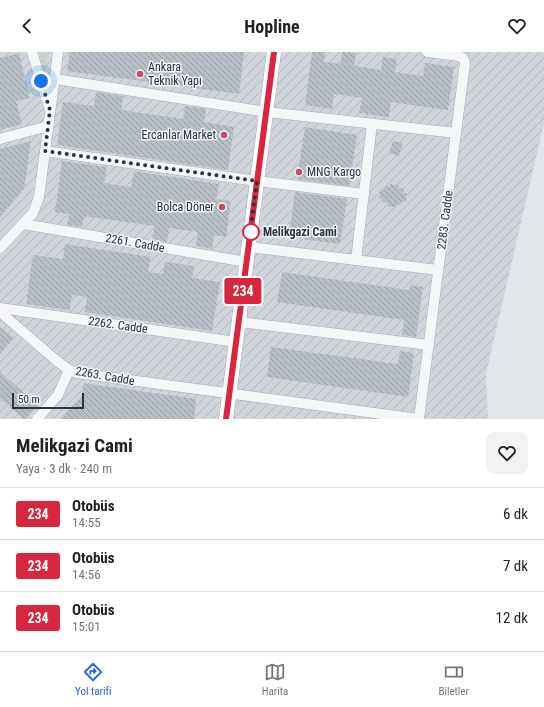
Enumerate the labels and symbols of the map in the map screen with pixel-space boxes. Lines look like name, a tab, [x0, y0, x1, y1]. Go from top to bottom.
place label: Ankara Teknik Yapı	[148, 60, 202, 88]
marker: Ankara Teknik Yapı	[135, 69, 145, 79]
your location	[31, 71, 51, 91]
place label: Ercanlar Market	[142, 128, 216, 142]
marker: Ercanlar Market	[219, 130, 229, 140]
place label: MNG Kargo	[307, 165, 361, 179]
marker: MNG Kargo	[294, 167, 304, 177]
street label: 2283. Cadde	[434, 189, 456, 250]
place label: Bolca Döner	[157, 200, 214, 214]
marker: Bolca Döner	[217, 202, 227, 212]
marker: Melikgazi Cami	[242, 223, 260, 241]
place label: Melikgazi Cami	[263, 225, 337, 239]
street label: 2261. Cadde	[104, 231, 166, 255]
line badge: 234	[220, 278, 266, 304]
street label: 2262. Cadde	[87, 314, 149, 336]
street label: 2263. Cadde	[74, 364, 136, 388]
scale bar	[12, 391, 84, 410]

